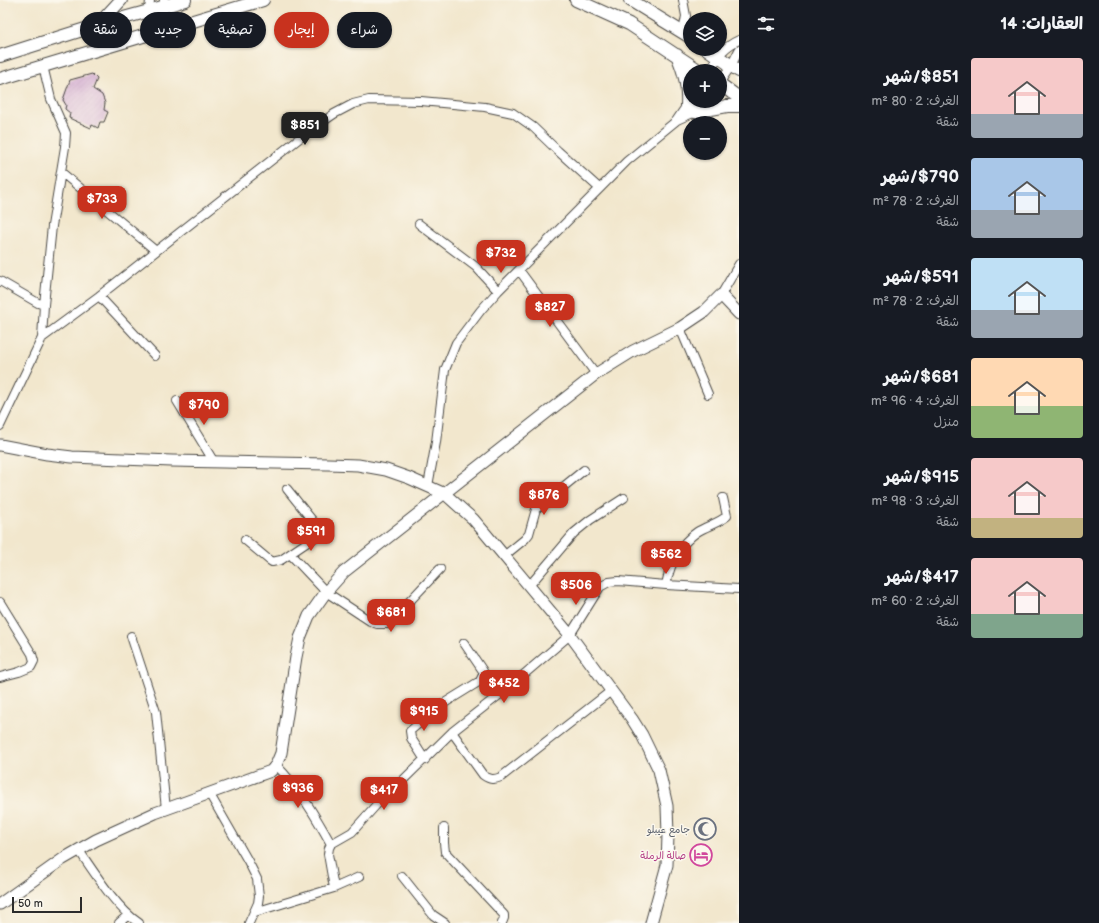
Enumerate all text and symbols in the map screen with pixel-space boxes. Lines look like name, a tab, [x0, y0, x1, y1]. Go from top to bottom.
chip: شقة	[80, 12, 132, 48]
chip: جديد	[140, 12, 196, 48]
chip: تصفية	[204, 12, 266, 48]
chip: إيجار	[274, 12, 329, 48]
chip: شراء	[337, 12, 392, 48]
map controls	[683, 12, 727, 160]
button: layers	[683, 12, 727, 56]
icon: filters	[755, 13, 777, 35]
text: العقارات: 14	[1000, 14, 1083, 34]
button: +	[683, 64, 727, 108]
text: $851/شهر	[884, 67, 959, 87]
icon: home	[1003, 74, 1051, 122]
text: الغرف: 2 · 80 m²	[872, 93, 959, 109]
pin: $851	[281, 112, 329, 146]
text: شقة	[936, 114, 959, 130]
button: −	[683, 116, 727, 160]
text: $851	[290, 117, 320, 133]
text: $790/شهر	[881, 167, 959, 187]
icon: home	[1003, 174, 1051, 222]
pin: $733	[78, 186, 126, 220]
text: $733	[87, 191, 117, 207]
text: الغرف: 2 · 78 m²	[873, 193, 959, 209]
text: شقة	[936, 214, 959, 230]
pin: $732	[477, 240, 525, 274]
text: $732	[485, 245, 517, 261]
text: $591/شهر	[884, 267, 959, 287]
icon: home	[1003, 274, 1051, 322]
text: الغرف: 2 · 78 m²	[873, 293, 959, 309]
pin: $827	[526, 294, 574, 328]
text: $827	[534, 299, 566, 315]
text: شقة	[936, 314, 959, 330]
text: $681/شهر	[884, 367, 959, 387]
icon: home	[1003, 374, 1051, 422]
pin: $790	[180, 392, 228, 426]
text: الغرف: 4 · 96 m²	[871, 393, 959, 409]
text: $790	[188, 397, 220, 413]
text: منزل	[933, 414, 959, 430]
text: $915/شهر	[884, 467, 959, 487]
icon: home	[1003, 474, 1051, 522]
pin: $876	[520, 482, 568, 516]
text: $876	[528, 487, 560, 503]
text: الغرف: 3 · 98 m²	[871, 493, 959, 509]
text: شقة	[936, 514, 959, 530]
pin: $591	[287, 518, 335, 552]
text: $591	[296, 523, 326, 539]
pin: $562	[642, 541, 690, 575]
text: $562	[650, 546, 682, 562]
text: $417/شهر	[885, 567, 959, 587]
pin: $506	[552, 572, 600, 606]
icon: home	[1003, 574, 1051, 622]
text: $506	[560, 577, 592, 593]
text: الغرف: 2 · 60 m²	[871, 593, 959, 609]
pin: $681	[367, 599, 415, 633]
text: $681	[376, 604, 406, 620]
text: شقة	[936, 614, 959, 630]
pin: $452	[480, 670, 528, 704]
text: $452	[488, 675, 520, 691]
pin: $915	[400, 698, 448, 732]
text: $915	[409, 703, 439, 719]
pin: $936	[274, 775, 322, 809]
pin: $417	[360, 777, 408, 811]
text: $936	[282, 780, 314, 796]
text: $417	[370, 782, 398, 798]
mosque icon: جامع عيبلو	[692, 816, 718, 842]
place label: جامع عيبلو	[646, 824, 690, 838]
hotel icon: صالة الرملة	[688, 842, 714, 868]
place label: صالة الرملة	[640, 850, 686, 862]
scale bar	[12, 895, 82, 914]
text: 50 m	[18, 897, 43, 910]

